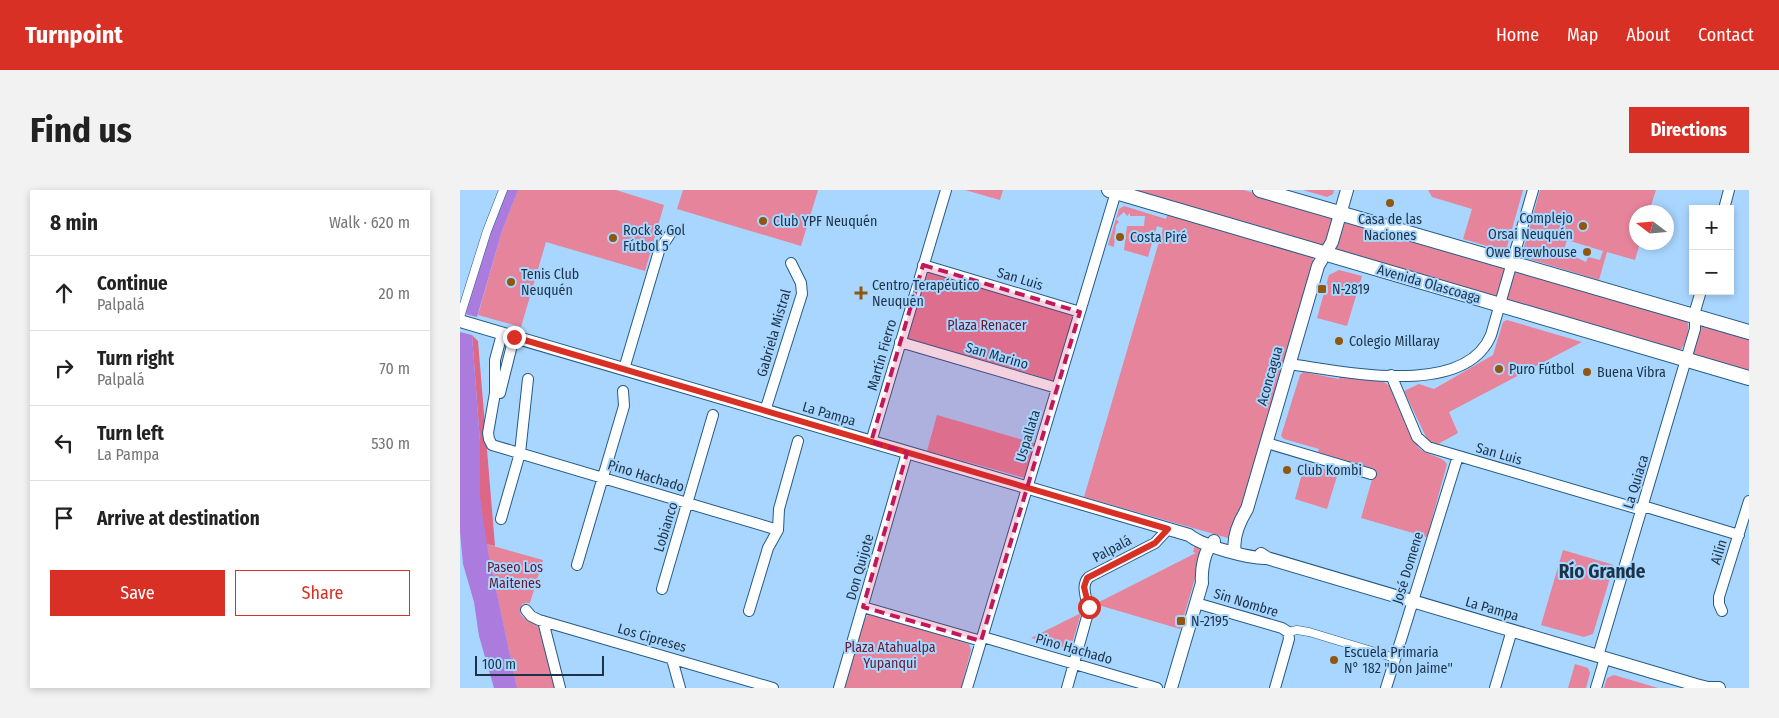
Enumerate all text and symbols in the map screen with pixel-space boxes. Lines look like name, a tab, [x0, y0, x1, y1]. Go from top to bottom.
text: Turnpoint	[25, 21, 123, 49]
text: Home	[1496, 24, 1539, 46]
text: Map	[1567, 24, 1598, 46]
text: About	[1626, 24, 1670, 46]
text: Contact	[1698, 24, 1754, 46]
button: Directions	[1629, 107, 1749, 153]
text: Find us	[30, 109, 132, 151]
marker: Casa de las Naciones	[1384, 197, 1396, 209]
north arrow	[1629, 205, 1674, 250]
map controls	[1689, 205, 1734, 295]
button: +	[1689, 205, 1734, 250]
text: 8 min	[50, 210, 98, 236]
place label: Complejo Orsai Neuquén	[1488, 210, 1573, 243]
place label: Casa de las Naciones	[1358, 211, 1422, 244]
text: Walk · 620 m	[329, 213, 410, 232]
place label: Club YPF Neuquén	[773, 213, 877, 230]
marker: Club YPF Neuquén	[757, 215, 769, 227]
marker: Complejo Orsai Neuquén	[1577, 220, 1589, 232]
place label: Rock & Gol Fútbol 5	[623, 222, 686, 255]
place label: Costa Piré	[1130, 229, 1187, 246]
marker: Costa Piré	[1114, 231, 1126, 243]
marker: Rock & Gol Fútbol 5	[607, 232, 619, 244]
place label: Owe Brewhouse	[1486, 244, 1577, 261]
marker: Owe Brewhouse	[1581, 246, 1593, 258]
button: −	[1689, 250, 1734, 295]
street label: Avenida Olascoaga	[1375, 261, 1483, 307]
street label: San Luis	[995, 264, 1045, 294]
place label: Tenis Club Neuquén	[521, 266, 579, 299]
text: Continue	[97, 272, 168, 295]
marker: Tenis Club Neuquén	[505, 276, 517, 288]
place label: Centro Terapéutico Neuquén	[872, 277, 980, 310]
icon: ahead	[50, 279, 78, 307]
place label: N-2819	[1332, 281, 1370, 298]
marker: N-2819	[1316, 283, 1328, 295]
text: 20 m	[379, 284, 410, 303]
marker: Centro Terapéutico Neuquén	[854, 286, 868, 300]
street label: Gabriela Mistral	[753, 287, 795, 379]
text: Palpalá	[97, 295, 144, 314]
street label: Martín Fierro	[864, 317, 900, 393]
park label: Plaza Renacer	[947, 317, 1027, 334]
route end	[503, 326, 526, 349]
place label: Colegio Millaray	[1349, 333, 1440, 350]
marker: Colegio Millaray	[1333, 335, 1345, 347]
street label: San Marino	[964, 339, 1030, 373]
street label: Aconcagua	[1253, 344, 1287, 408]
text: Turn right	[97, 347, 174, 370]
icon: right	[50, 354, 78, 382]
text: 70 m	[379, 359, 410, 378]
place label: Puro Fútbol	[1509, 361, 1575, 378]
marker: Puro Fútbol	[1493, 363, 1505, 375]
place label: Buena Vibra	[1597, 364, 1666, 381]
marker: Buena Vibra	[1581, 366, 1593, 378]
text: Palpalá	[97, 370, 144, 389]
street label: La Pampa	[800, 398, 858, 430]
street label: Uspallata	[1012, 408, 1044, 464]
text: Turn left	[97, 422, 164, 445]
icon: left	[50, 429, 78, 457]
text: 530 m	[371, 434, 410, 453]
street label: San Luis	[1474, 439, 1524, 469]
text: La Pampa	[97, 445, 159, 464]
street label: La Quiaca	[1620, 453, 1652, 511]
street label: Pino Hachado	[606, 456, 686, 496]
place label: Club Kombi	[1297, 462, 1362, 479]
marker: Club Kombi	[1281, 464, 1293, 476]
street label: Lobianco	[650, 500, 682, 554]
icon: arrive	[50, 504, 78, 532]
text: Arrive at destination	[97, 507, 260, 530]
street label: José Domene	[1389, 530, 1427, 606]
street label: Don Quijote	[842, 532, 878, 602]
street label: Palpalá	[1090, 532, 1134, 566]
street label: Ailín	[1707, 537, 1731, 567]
park label: Paseo Los Maitenes	[487, 559, 543, 592]
district label: Río Grande	[1559, 560, 1646, 583]
button: Save	[50, 570, 225, 616]
button: Share	[235, 570, 410, 616]
street label: Sin Nombre	[1212, 585, 1280, 621]
street label: La Pampa	[1463, 593, 1521, 625]
route start	[1078, 596, 1101, 619]
place label: N-2195	[1191, 613, 1228, 630]
marker: N-2195	[1175, 615, 1187, 627]
street label: Los Cipreses	[616, 620, 688, 656]
street label: Pino Hachado	[1034, 630, 1114, 668]
park label: Plaza Atahualpa Yupanqui	[844, 639, 936, 672]
place label: Escuela Primaria N° 182 "Don Jaime"	[1344, 644, 1453, 677]
scale bar	[475, 653, 604, 676]
marker: Escuela Primaria N° 182 "Don Jaime"	[1328, 654, 1340, 666]
text: 100 m	[482, 656, 516, 673]

